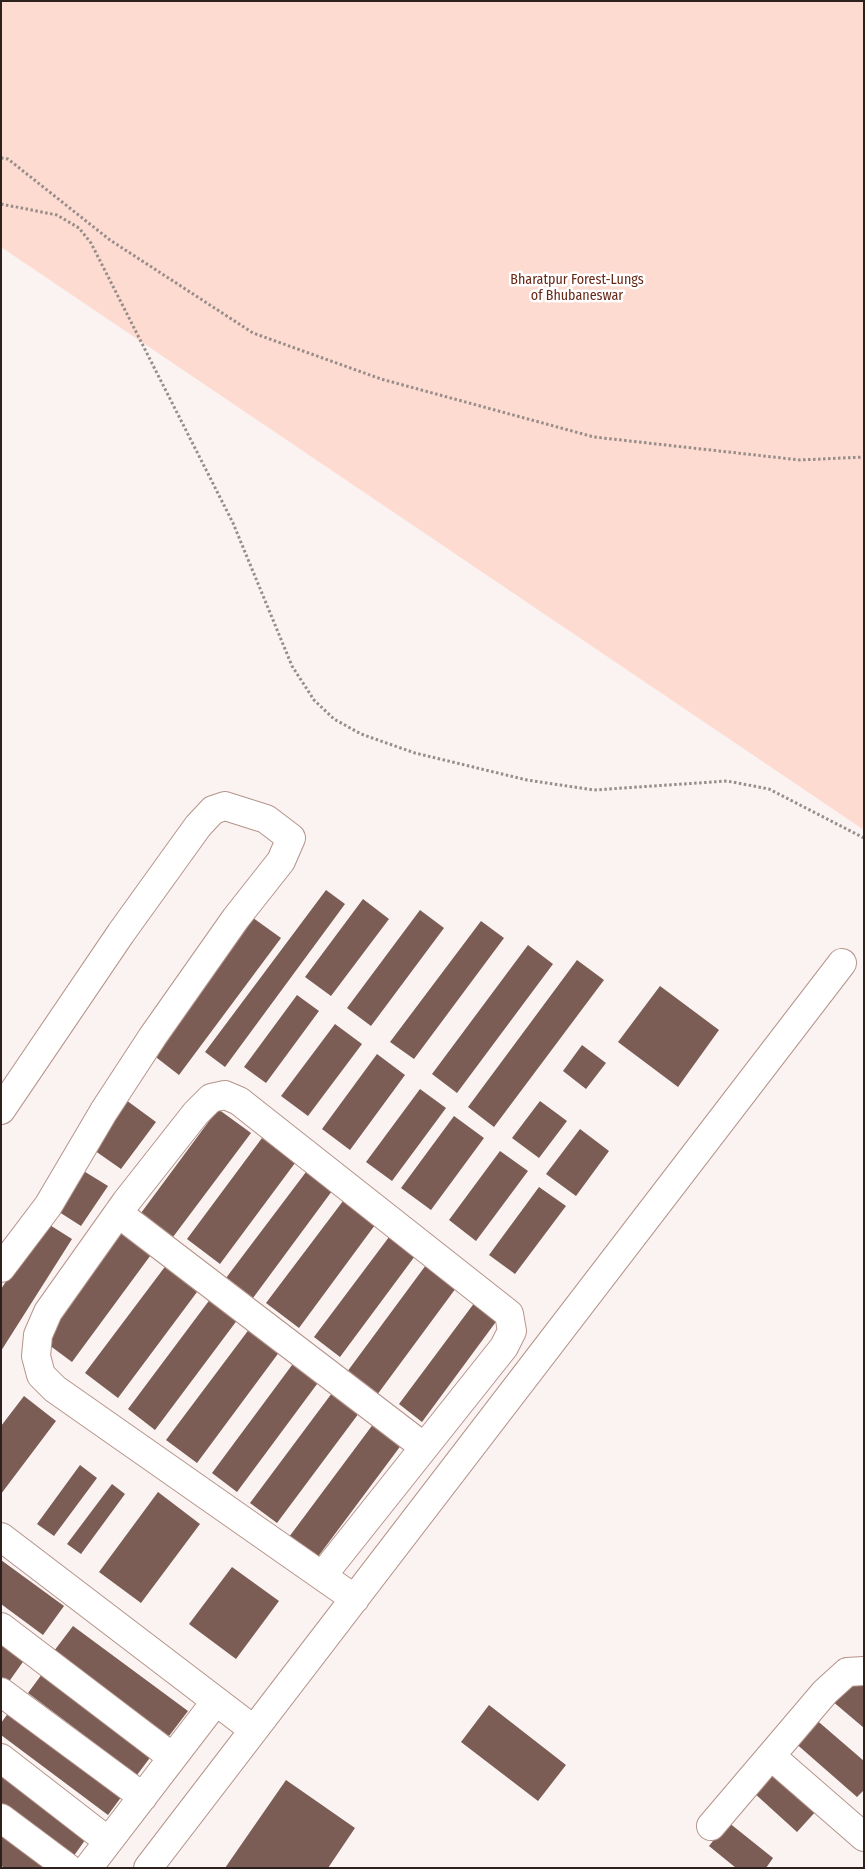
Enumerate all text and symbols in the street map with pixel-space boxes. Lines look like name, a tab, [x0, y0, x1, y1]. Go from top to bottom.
park label: Bharatpur Forest-Lungs of Bhubaneswar	[510, 272, 644, 304]

